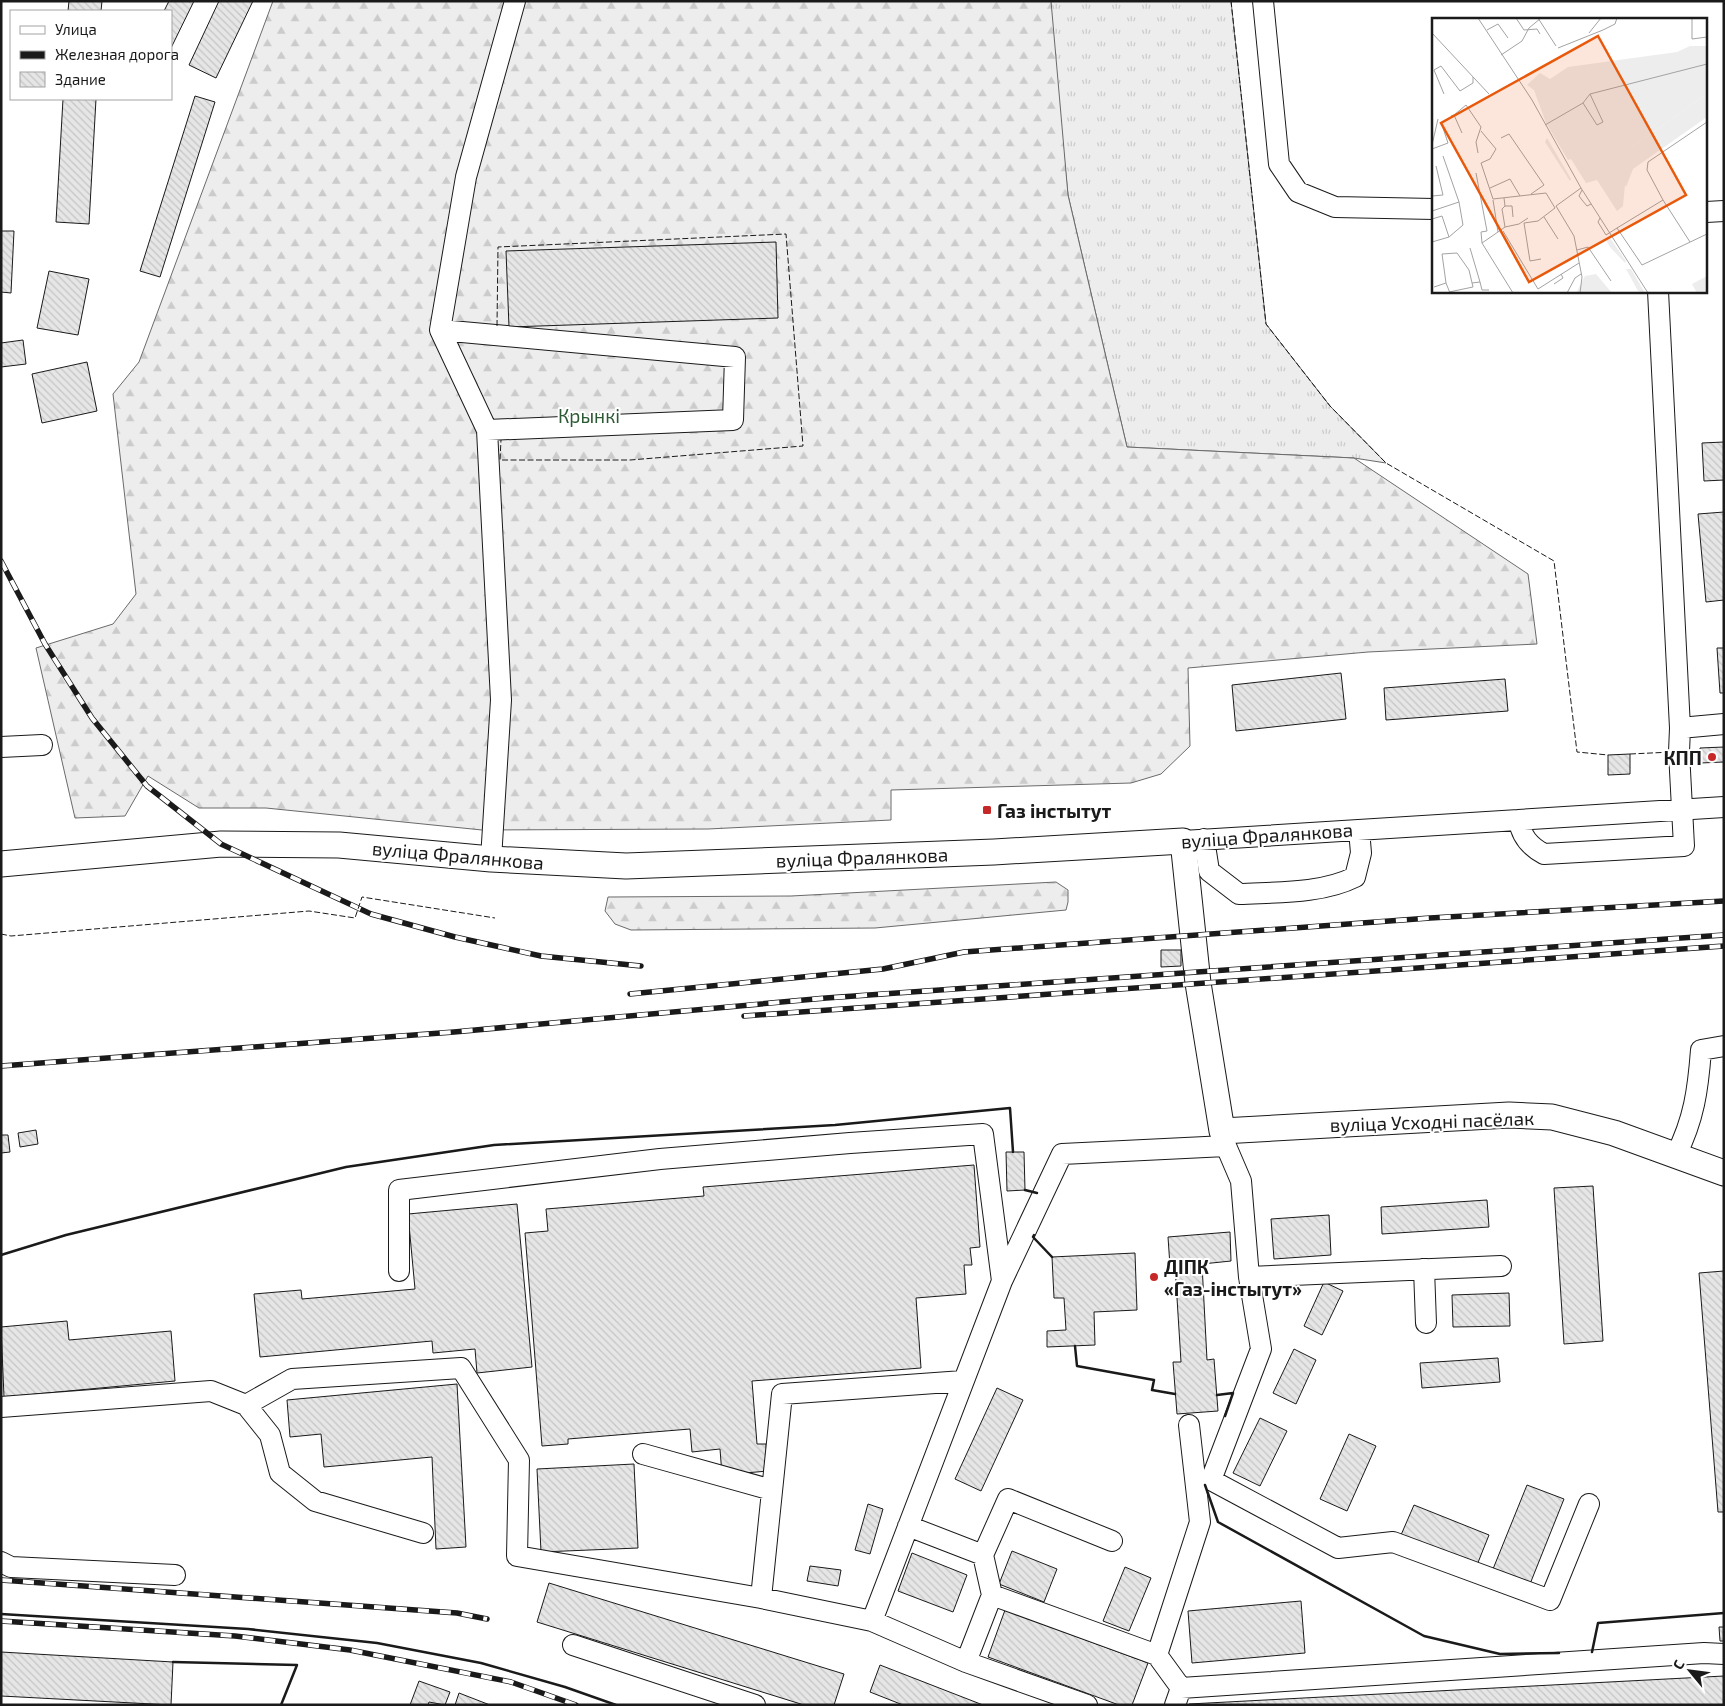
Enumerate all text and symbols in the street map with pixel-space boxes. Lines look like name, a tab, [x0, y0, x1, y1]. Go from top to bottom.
legend	[10, 10, 172, 100]
inset map	[1432, 18, 1708, 292]
text: Улица	[55, 20, 97, 38]
text: Железная дорога	[55, 45, 179, 63]
text: Здание	[55, 70, 106, 88]
park label: Крынкі	[558, 404, 620, 427]
place label: КПП	[1663, 746, 1702, 769]
marker: КПП	[1706, 751, 1718, 763]
place label: Газ інстытут	[997, 799, 1112, 822]
marker: Газ інстытут	[981, 804, 993, 816]
street label: вуліца Фралянкова	[1180, 818, 1354, 853]
street label: вуліца Фралянкова	[371, 836, 545, 875]
street label: вуліца Фралянкова	[775, 842, 949, 873]
street label: вуліца Усходні пасёлак	[1329, 1106, 1535, 1137]
place label: ДІПК «Газ-інстытут»	[1164, 1255, 1302, 1300]
marker: ДІПК «Газ-інстытут»	[1148, 1271, 1160, 1283]
north arrow	[1665, 1646, 1715, 1696]
text: С	[1669, 1657, 1688, 1672]

